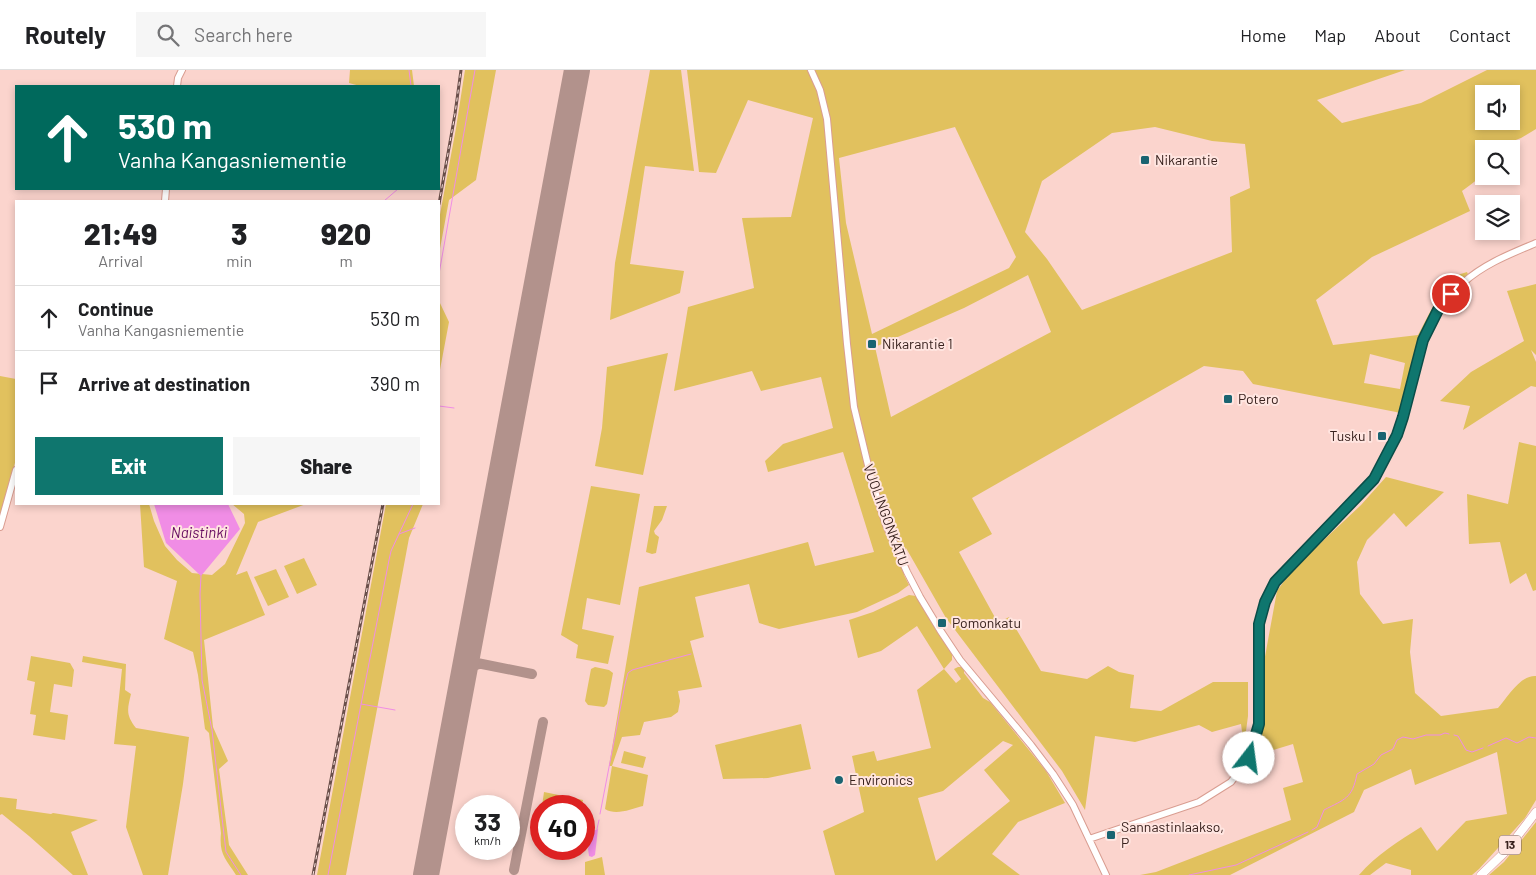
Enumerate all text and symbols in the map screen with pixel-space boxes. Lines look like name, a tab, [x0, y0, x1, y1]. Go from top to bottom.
search box	[136, 12, 486, 57]
text: Routely	[25, 20, 106, 49]
icon: search	[154, 21, 182, 49]
text: Search here	[194, 23, 293, 46]
text: Home	[1240, 24, 1286, 46]
text: Map	[1314, 24, 1346, 46]
text: About	[1374, 24, 1421, 46]
text: Contact	[1449, 24, 1511, 46]
map controls	[1475, 85, 1520, 240]
button: sound	[1475, 85, 1520, 130]
text: 530 m	[118, 104, 212, 146]
icon: ahead	[35, 105, 100, 170]
button: search	[1475, 140, 1520, 185]
text: Vanha Kangasniementie	[118, 146, 347, 172]
place label: Nikarantie	[1155, 151, 1218, 168]
marker: Nikarantie	[1139, 154, 1151, 166]
button: layers	[1475, 195, 1520, 240]
text: 21:49	[84, 215, 157, 251]
text: 3	[231, 215, 247, 251]
text: 920	[321, 215, 371, 251]
text: Arrival	[98, 251, 143, 270]
text: min	[226, 251, 252, 270]
text: m	[339, 251, 353, 270]
pin	[1430, 273, 1472, 315]
icon: arrive	[1437, 280, 1465, 308]
text: Continue	[78, 297, 154, 320]
icon: ahead	[35, 304, 63, 332]
text: 530 m	[370, 307, 420, 330]
text: Vanha Kangasniementie	[78, 320, 244, 339]
place label: Nikarantie 1	[882, 335, 953, 352]
marker: Nikarantie 1	[866, 338, 878, 350]
icon: arrive	[35, 369, 63, 397]
text: Arrive at destination	[78, 372, 250, 395]
text: 390 m	[370, 372, 420, 395]
place label: Potero	[1238, 390, 1279, 407]
marker: Potero	[1222, 393, 1234, 405]
place label: Tusku I	[1329, 427, 1372, 444]
marker: Tusku I	[1376, 430, 1388, 442]
button: Exit	[35, 437, 223, 495]
button: Share	[233, 437, 420, 495]
street label: VUOLINGONKATU	[860, 462, 913, 568]
water label: Naistinki	[171, 523, 227, 541]
place label: Pomonkatu	[952, 614, 1021, 631]
marker: Pomonkatu	[936, 617, 948, 629]
position arrow	[1222, 731, 1274, 783]
place label: Environics	[849, 771, 913, 788]
marker: Environics	[833, 774, 845, 786]
speed limit sign: 40	[530, 795, 595, 860]
text: 33	[474, 806, 501, 836]
place label: Sannastinlaakso, P	[1121, 818, 1224, 851]
marker: Sannastinlaakso, P	[1105, 829, 1117, 841]
text: km/h	[474, 833, 501, 847]
road number: 13	[1499, 836, 1521, 854]

